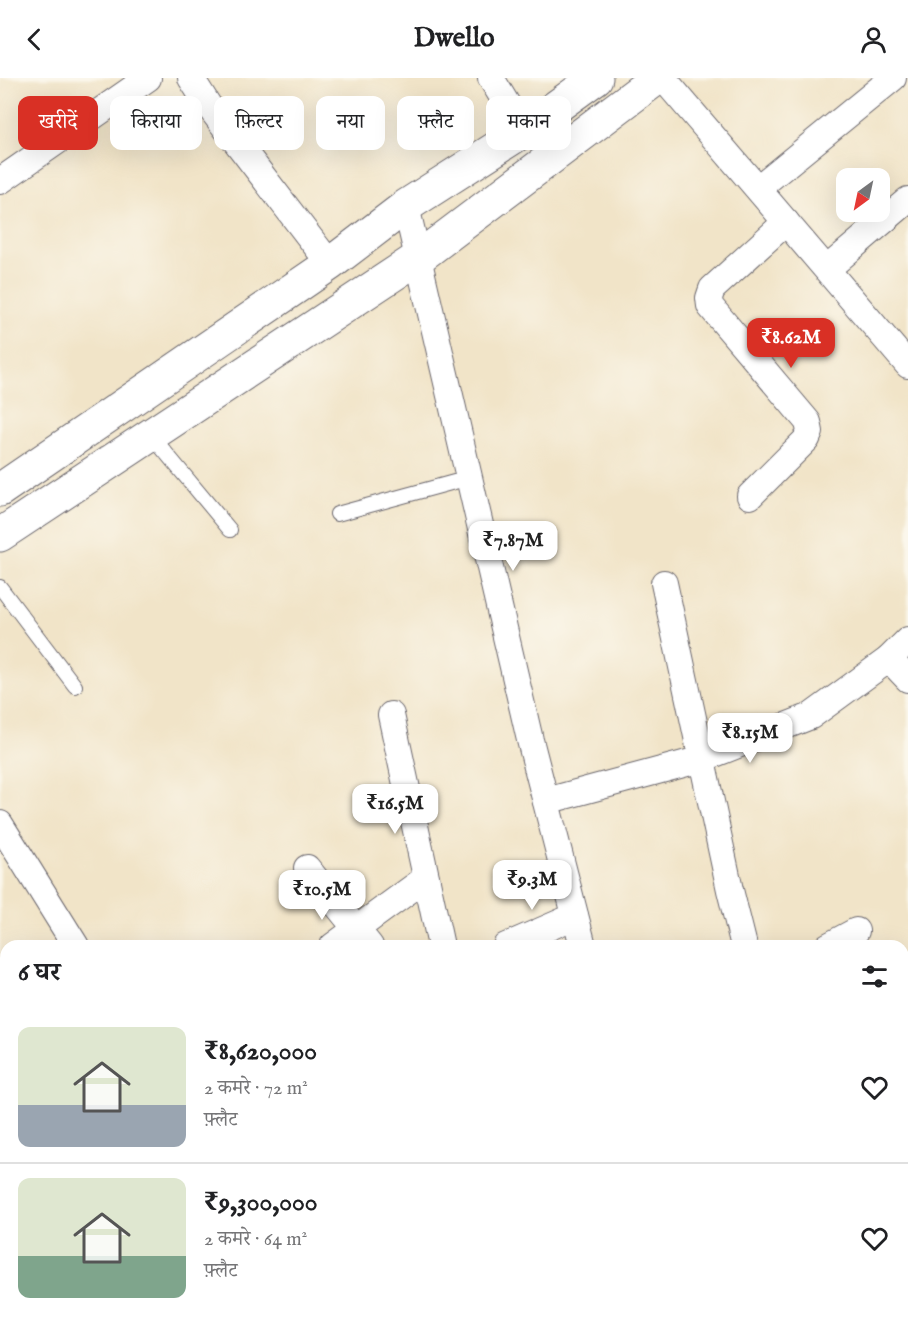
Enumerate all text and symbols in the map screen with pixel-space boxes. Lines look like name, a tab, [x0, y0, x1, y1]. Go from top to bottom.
text: Dwello	[414, 22, 494, 56]
icon: back	[18, 23, 51, 56]
icon: person	[857, 23, 890, 56]
chip: खरीदें	[18, 96, 98, 150]
chip: किराया	[110, 96, 202, 150]
chip: फ़िल्टर	[214, 96, 304, 150]
chip: नया	[316, 96, 385, 150]
chip: फ़्लैट	[397, 96, 474, 150]
chip: मकान	[486, 96, 571, 150]
north arrow	[836, 168, 890, 222]
map controls	[836, 168, 890, 222]
pin: ₹8.62M	[742, 318, 840, 369]
text: ₹8.62M	[761, 325, 821, 350]
pin: ₹7.87M	[464, 521, 562, 572]
text: ₹7.87M	[483, 528, 543, 553]
pin: ₹8.15M	[701, 713, 799, 764]
text: ₹8.15M	[722, 720, 778, 745]
pin: ₹16.5M	[346, 784, 444, 835]
text: ₹16.5M	[366, 791, 424, 816]
pin: ₹9.3M	[490, 860, 574, 911]
text: ₹9.3M	[507, 867, 557, 892]
pin: ₹10.5M	[273, 870, 371, 921]
text: ₹10.5M	[293, 877, 351, 902]
text: 6 घर	[18, 956, 60, 989]
icon: filters	[858, 960, 891, 993]
text: ₹8,620,000	[204, 1035, 317, 1068]
icon: home	[66, 1051, 138, 1123]
icon: heart	[858, 1071, 891, 1104]
text: 2 कमरे · 72 m²	[204, 1076, 308, 1101]
text: फ़्लैट	[204, 1108, 237, 1133]
text: ₹9,300,000	[204, 1186, 317, 1219]
icon: home	[66, 1202, 138, 1274]
icon: heart	[858, 1222, 891, 1255]
text: 2 कमरे · 64 m²	[204, 1227, 307, 1252]
text: फ़्लैट	[204, 1259, 237, 1284]

